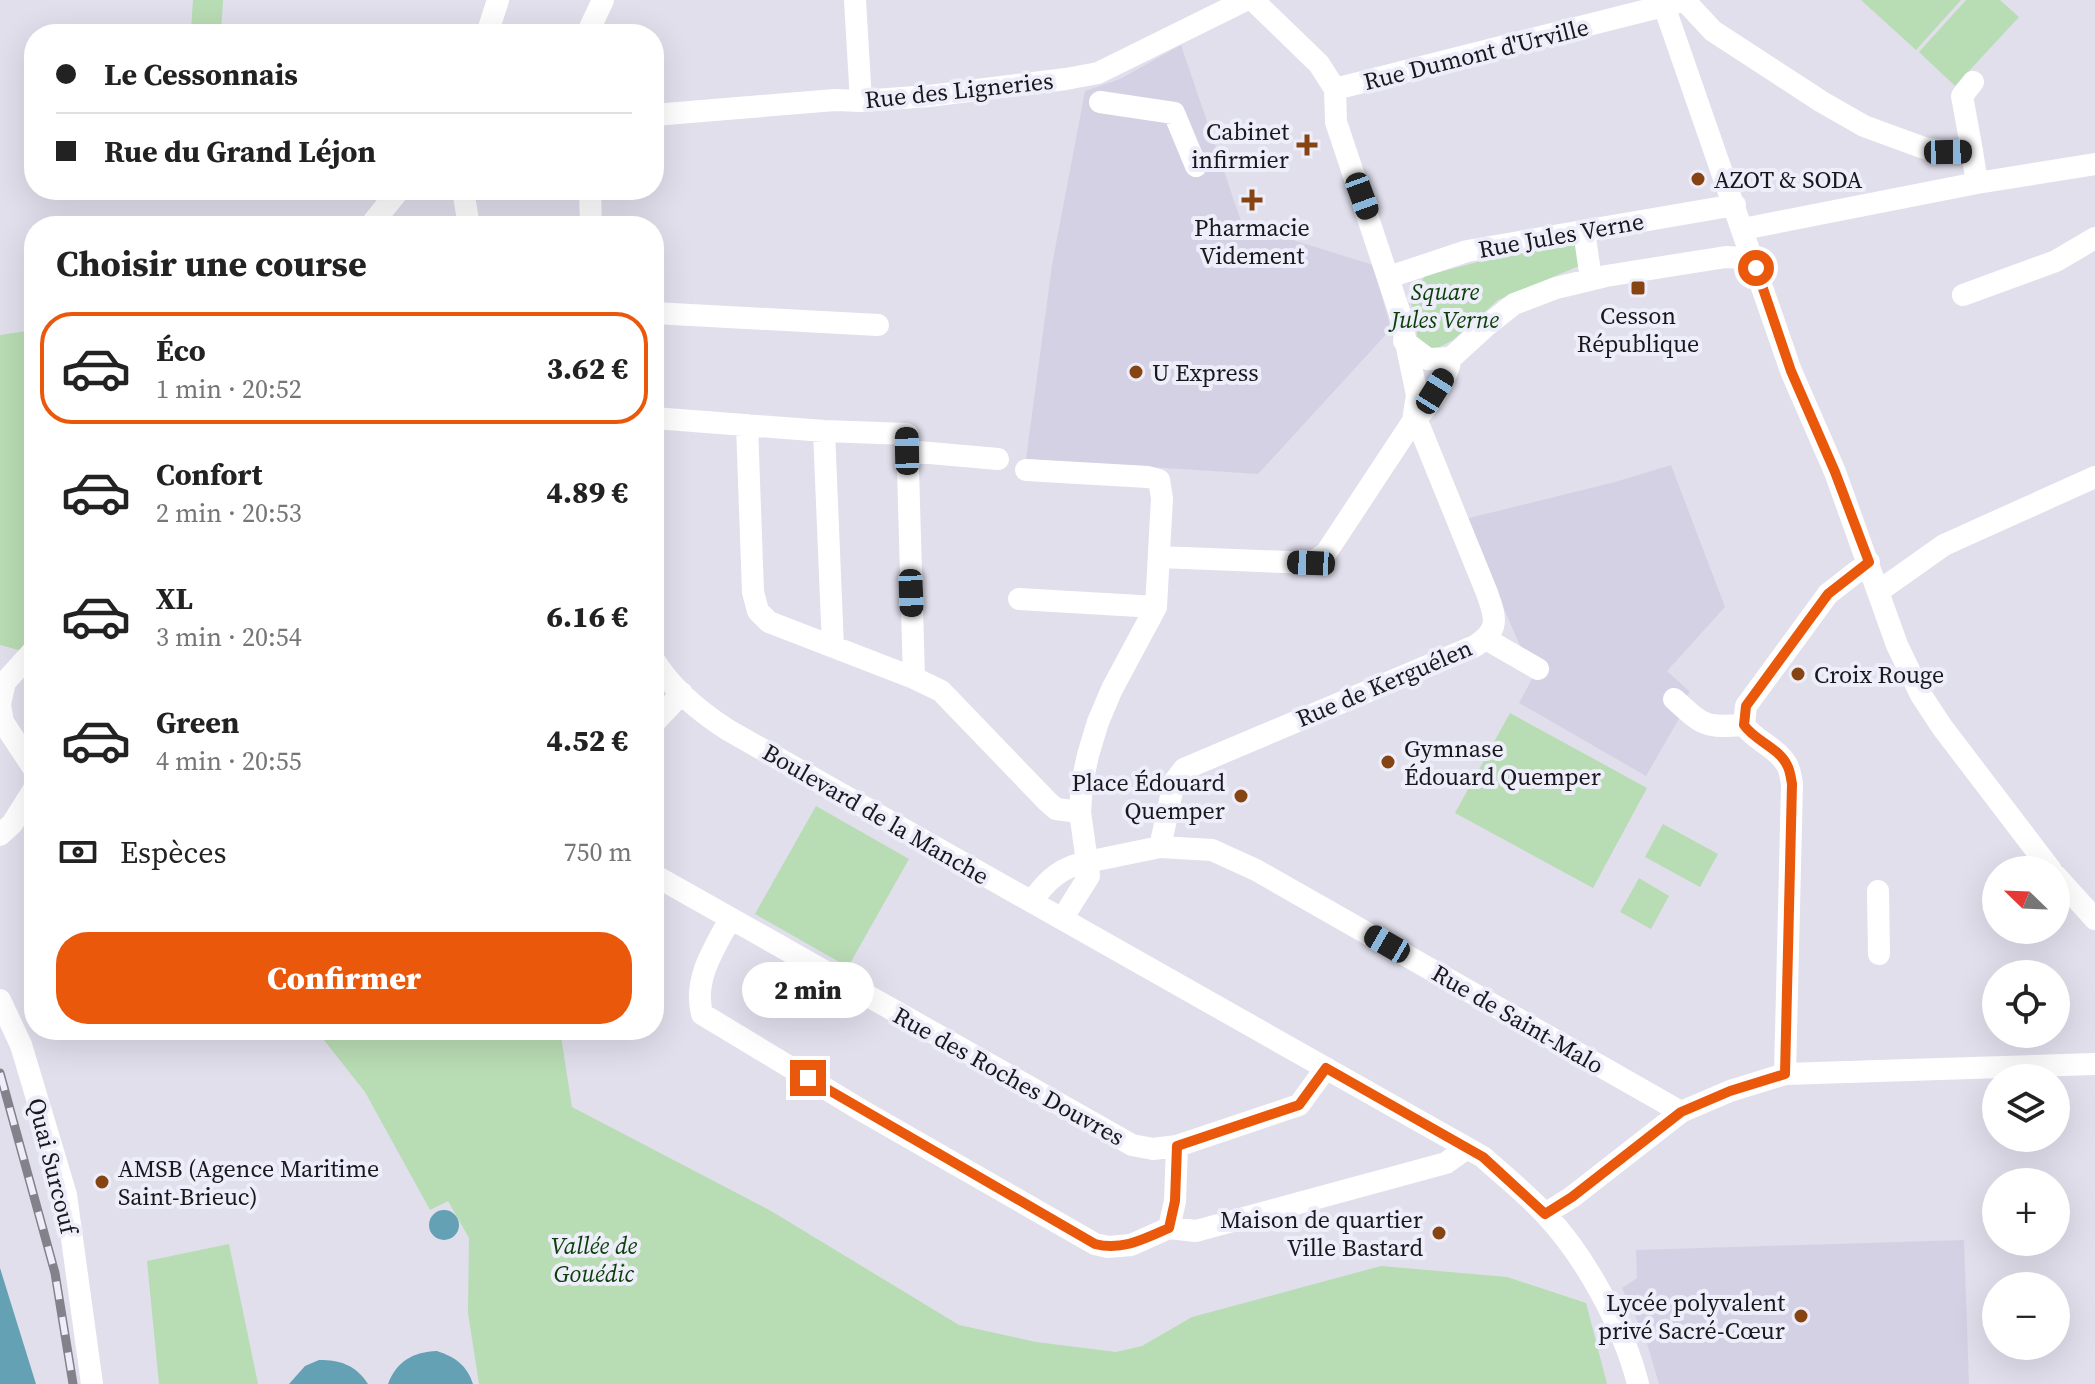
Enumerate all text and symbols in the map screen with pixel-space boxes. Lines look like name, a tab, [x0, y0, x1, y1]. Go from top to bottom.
street label: Rue Dumont d'Urville	[1360, 10, 1592, 98]
text: Le Cessonnais	[104, 54, 298, 95]
street label: Rue des Ligneries	[863, 64, 1055, 116]
place label: Cabinet infirmier	[1191, 115, 1289, 176]
text: Rue du Grand Léjon	[104, 131, 376, 172]
marker: Cabinet infirmier	[1296, 134, 1318, 156]
car	[1924, 140, 1972, 164]
place label: AZOT & SODA	[1714, 163, 1862, 196]
car	[1343, 169, 1381, 223]
marker: AZOT & SODA	[1689, 170, 1707, 188]
marker: Pharmacie Videment	[1243, 191, 1261, 209]
street label: Rue Jules Verne	[1476, 204, 1646, 266]
place label: Pharmacie Videment	[1194, 211, 1310, 272]
text: Choisir une course	[56, 239, 367, 288]
route start	[1738, 250, 1774, 286]
park label: Square Jules Verne	[1388, 275, 1499, 336]
marker: Cesson République	[1629, 279, 1647, 297]
place label: Cesson République	[1577, 299, 1699, 360]
text: Éco	[156, 330, 206, 371]
icon: car	[60, 332, 132, 404]
text: 3.62 €	[547, 348, 628, 389]
place label: U Express	[1152, 356, 1259, 389]
marker: U Express	[1127, 363, 1145, 381]
car	[1412, 364, 1458, 418]
text: 1 min · 20:52	[156, 371, 302, 407]
car	[895, 427, 919, 475]
text: Confort	[156, 454, 262, 495]
icon: car	[60, 456, 132, 528]
text: 4.89 €	[547, 472, 628, 513]
text: 2 min · 20:53	[156, 495, 302, 531]
car	[1287, 550, 1335, 576]
car	[898, 569, 924, 617]
text: XL	[156, 578, 193, 619]
icon: car	[60, 580, 132, 652]
text: 6.16 €	[547, 596, 628, 637]
text: 3 min · 20:54	[156, 619, 302, 655]
street label: Rue de Kerguélen	[1291, 631, 1477, 735]
place label: Croix Rouge	[1814, 658, 1944, 691]
marker: Croix Rouge	[1789, 665, 1807, 683]
text: Green	[156, 702, 239, 743]
icon: car	[60, 704, 132, 776]
text: 4.52 €	[547, 720, 628, 761]
place label: Gymnase Édouard Quemper	[1404, 732, 1601, 793]
street label: Boulevard de la Manche	[757, 736, 995, 892]
text: 4 min · 20:55	[156, 743, 302, 779]
marker: Gymnase Édouard Quemper	[1379, 753, 1397, 771]
place label: Place Édouard Quemper	[1072, 766, 1225, 827]
marker: Place Édouard Quemper	[1232, 787, 1250, 805]
icon: cash	[56, 830, 100, 874]
text: Espèces	[120, 832, 227, 873]
text: 750 m	[564, 834, 632, 870]
north arrow	[1982, 856, 2070, 944]
map controls	[1982, 856, 2070, 1360]
car	[1360, 922, 1414, 966]
button: Confirmer	[56, 932, 632, 1024]
street label: Rue de Saint-Malo	[1426, 956, 1610, 1082]
button: locate	[1982, 960, 2070, 1048]
callout: 2 min	[742, 962, 874, 1018]
text: 2 min	[774, 972, 842, 1008]
street label: Rue des Roches Douvres	[887, 999, 1131, 1153]
route end	[790, 1060, 826, 1096]
button: layers	[1982, 1064, 2070, 1152]
street label: Quai Surcouf	[20, 1095, 86, 1240]
place label: AMSB (Agence Maritime Saint-Brieuc)	[118, 1152, 379, 1213]
button: +	[1982, 1168, 2070, 1256]
marker: AMSB (Agence Maritime Saint-Brieuc)	[93, 1173, 111, 1191]
place label: Maison de quartier Ville Bastard	[1220, 1203, 1423, 1264]
marker: Maison de quartier Ville Bastard	[1430, 1224, 1448, 1242]
park label: Vallée de Gouédic	[551, 1229, 637, 1290]
button: −	[1982, 1272, 2070, 1360]
place label: Lycée polyvalent privé Sacré-Cœur	[1598, 1286, 1785, 1347]
marker: Lycée polyvalent privé Sacré-Cœur	[1792, 1307, 1810, 1325]

